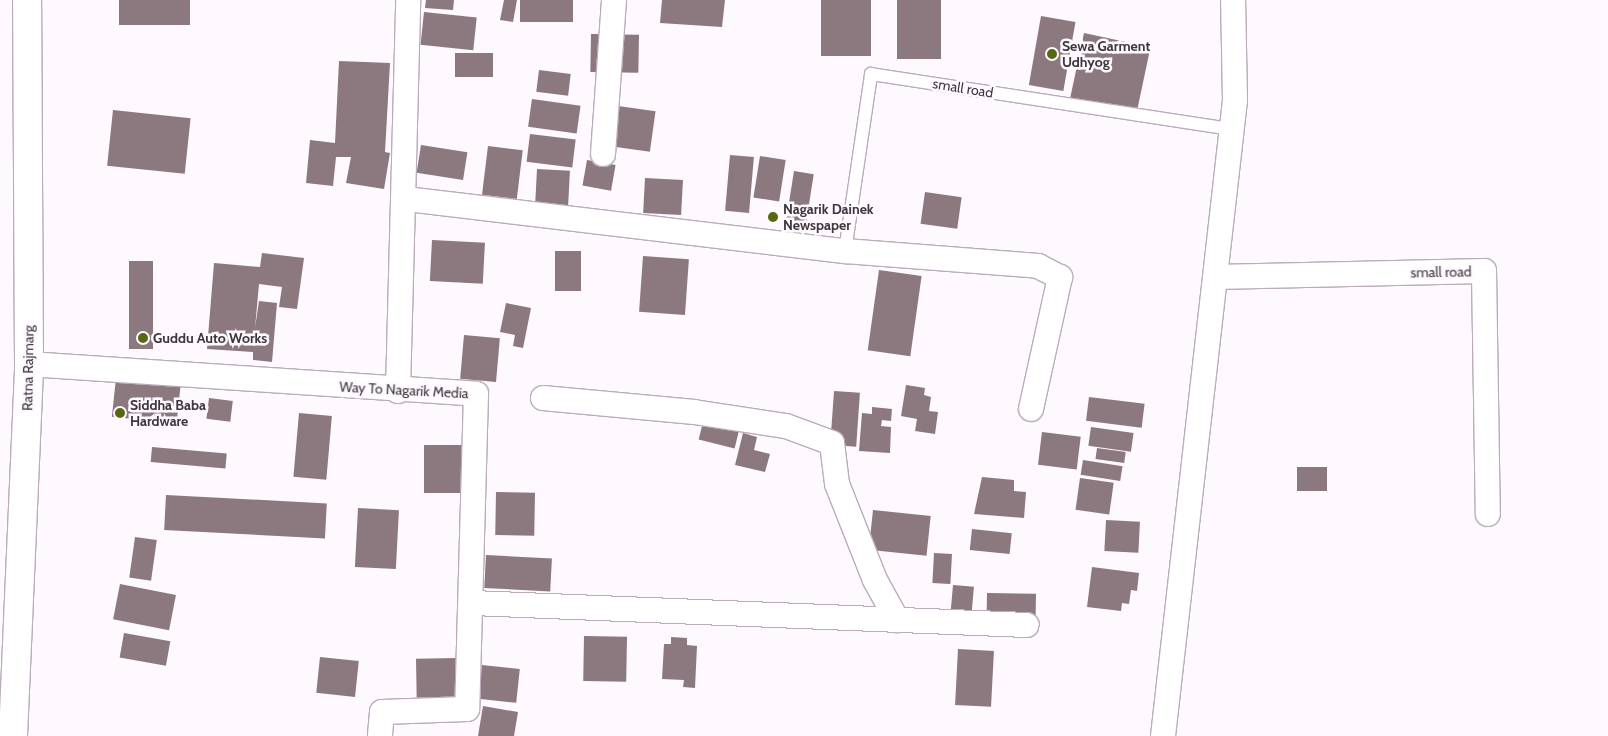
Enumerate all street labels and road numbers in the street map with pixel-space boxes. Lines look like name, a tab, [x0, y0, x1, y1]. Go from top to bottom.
street label: small road	[932, 75, 994, 101]
street label: small road	[1410, 263, 1472, 281]
street label: Ratna Rajmarg	[19, 325, 37, 411]
street label: Way To Nagarik Media	[339, 378, 469, 402]

